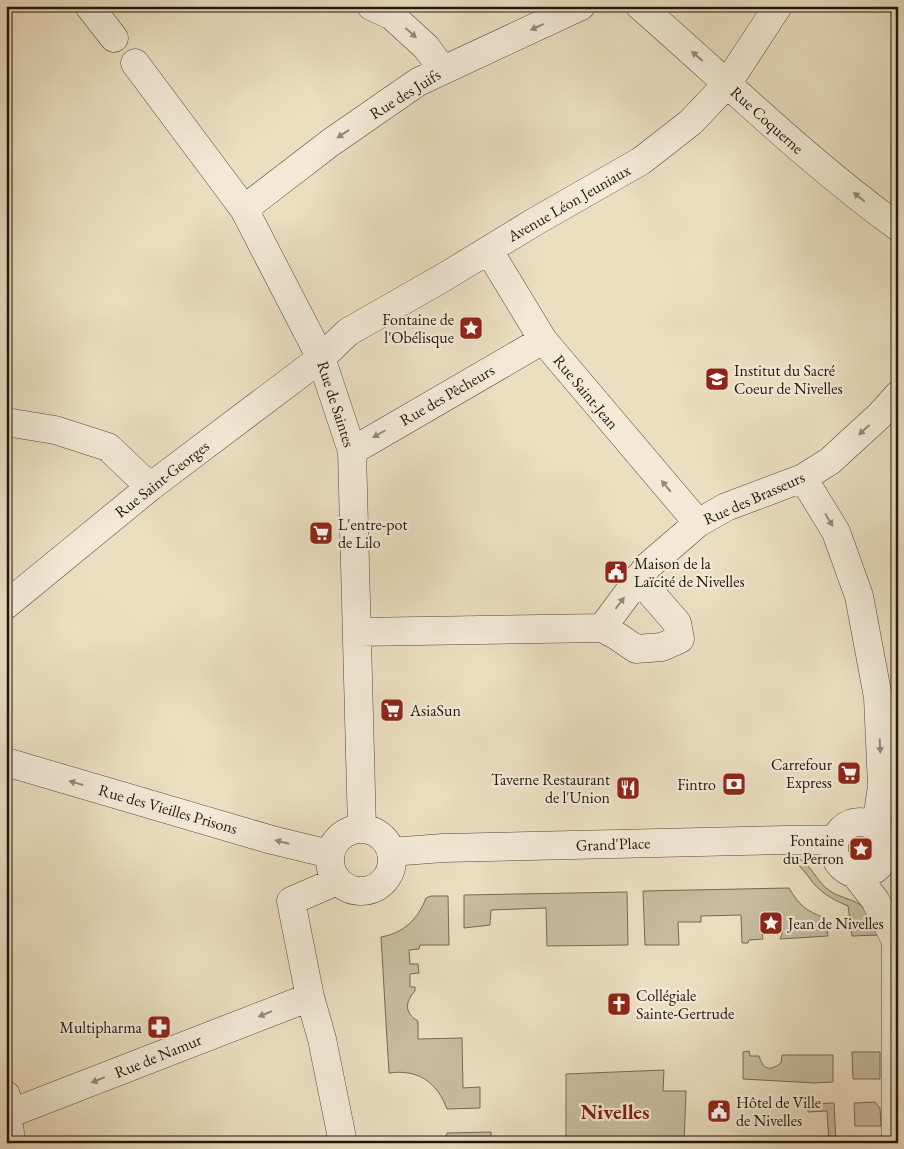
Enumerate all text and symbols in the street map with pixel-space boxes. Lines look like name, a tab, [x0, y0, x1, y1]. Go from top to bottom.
one-way arrow	[530, 23, 544, 31]
one-way arrow	[404, 27, 416, 39]
one-way arrow	[692, 50, 704, 62]
street label: Rue des Juifs	[365, 64, 445, 124]
street label: Rue Coquerne	[726, 82, 808, 158]
one-way arrow	[337, 129, 350, 139]
street label: Avenue Léon Jeuniaux	[503, 159, 634, 247]
one-way arrow	[853, 192, 866, 203]
place label: Fontaine de l'Obélisque	[382, 309, 454, 348]
place icon: Fontaine de l'Obélisque	[458, 315, 484, 341]
street label: Rue Saint-Jean	[549, 350, 624, 434]
street label: Rue de Saintes	[312, 358, 360, 450]
street label: Rue des Pêcheurs	[396, 359, 498, 431]
place label: Institut du Sacré Coeur de Nivelles	[734, 360, 843, 399]
school or university icon: Institut du Sacré Coeur de Nivelles	[704, 366, 730, 392]
one-way arrow	[858, 424, 870, 436]
one-way arrow	[372, 430, 386, 438]
street label: Rue Saint-Georges	[111, 436, 213, 522]
street label: Rue des Brasseurs	[700, 466, 808, 530]
one-way arrow	[661, 480, 672, 492]
one-way arrow	[824, 513, 833, 526]
place label: L'entre-pot de Lilo	[338, 514, 407, 553]
supermarket icon: L'entre-pot de Lilo	[308, 520, 334, 546]
place label: Maison de la Laïcité de Nivelles	[634, 553, 745, 592]
public building icon: Maison de la Laïcité de Nivelles	[603, 559, 629, 585]
one-way arrow	[615, 596, 625, 610]
supermarket icon: AsiaSun	[379, 697, 405, 723]
place label: AsiaSun	[409, 700, 461, 721]
one-way arrow	[877, 738, 885, 754]
place label: Carrefour Express	[771, 754, 833, 793]
supermarket icon: Carrefour Express	[836, 760, 862, 786]
place label: Taverne Restaurant de l'Union	[491, 769, 611, 808]
bank icon: Fintro	[721, 771, 747, 797]
place label: Fintro	[677, 774, 716, 795]
restaurant icon: Taverne Restaurant de l'Union	[615, 775, 641, 801]
one-way arrow	[68, 778, 83, 786]
street label: Rue des Vieilles Prisons	[96, 779, 240, 839]
place label: Fontaine du Perron	[783, 830, 845, 869]
street label: Grand'Place	[575, 832, 651, 856]
place icon: Fontaine du Perron	[848, 836, 874, 862]
one-way arrow	[275, 838, 290, 846]
place icon: Jean de Nivelles	[758, 910, 784, 936]
place label: Jean de Nivelles	[786, 913, 884, 934]
place label: Collégiale Sainte-Gertrude	[636, 985, 734, 1024]
church icon: Collégiale Sainte-Gertrude	[606, 991, 632, 1017]
one-way arrow	[258, 1011, 272, 1019]
pharmacy icon: Multipharma	[146, 1014, 172, 1040]
place label: Multipharma	[60, 1017, 143, 1038]
street label: Rue de Namur	[111, 1029, 205, 1083]
one-way arrow	[90, 1077, 105, 1085]
place label: Hôtel de Ville de Nivelles	[736, 1092, 821, 1131]
district label: Nivelles	[580, 1098, 650, 1125]
public building icon: Hôtel de Ville de Nivelles	[706, 1098, 732, 1124]

